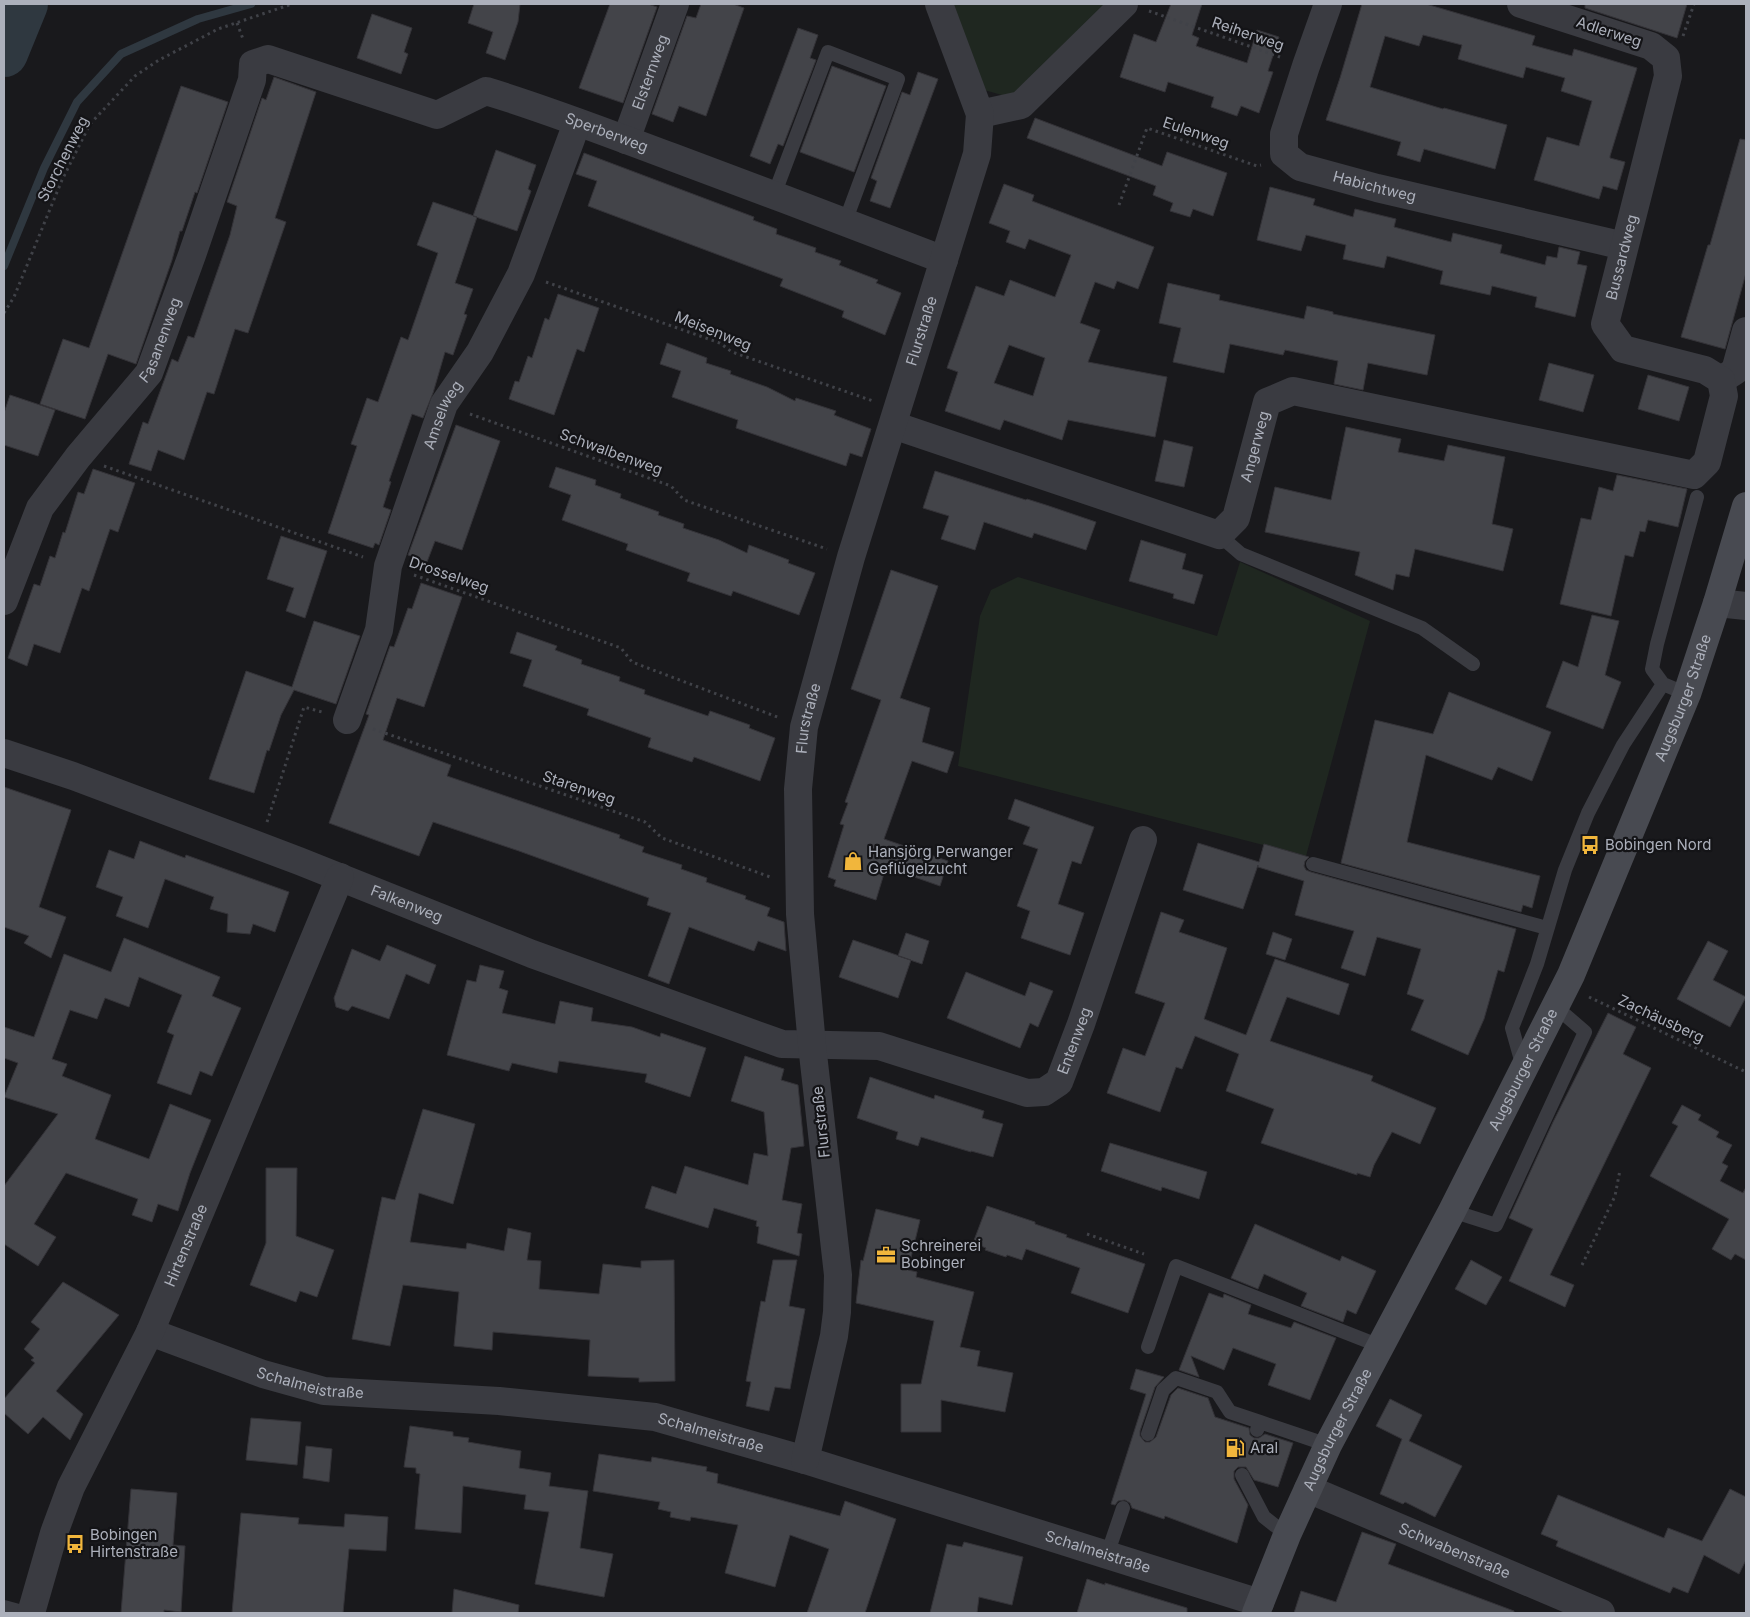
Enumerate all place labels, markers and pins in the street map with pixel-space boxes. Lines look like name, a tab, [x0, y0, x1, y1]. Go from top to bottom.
bus stop icon: Bobingen Nord	[1579, 834, 1601, 856]
place label: Bobingen Nord	[1605, 835, 1711, 854]
place label: Hansjörg Perwanger Geflügelzucht	[868, 842, 1013, 878]
shop icon: Hansjörg Perwanger Geflügelzucht	[842, 850, 864, 872]
place label: Schreinerei Bobinger	[901, 1236, 981, 1272]
office icon: Schreinerei Bobinger	[875, 1244, 897, 1266]
fuel station icon: Aral	[1224, 1437, 1246, 1459]
place label: Aral	[1250, 1438, 1278, 1457]
place label: Bobingen Hirtenstraße	[90, 1525, 178, 1561]
bus stop icon: Bobingen Hirtenstraße	[64, 1533, 86, 1555]

